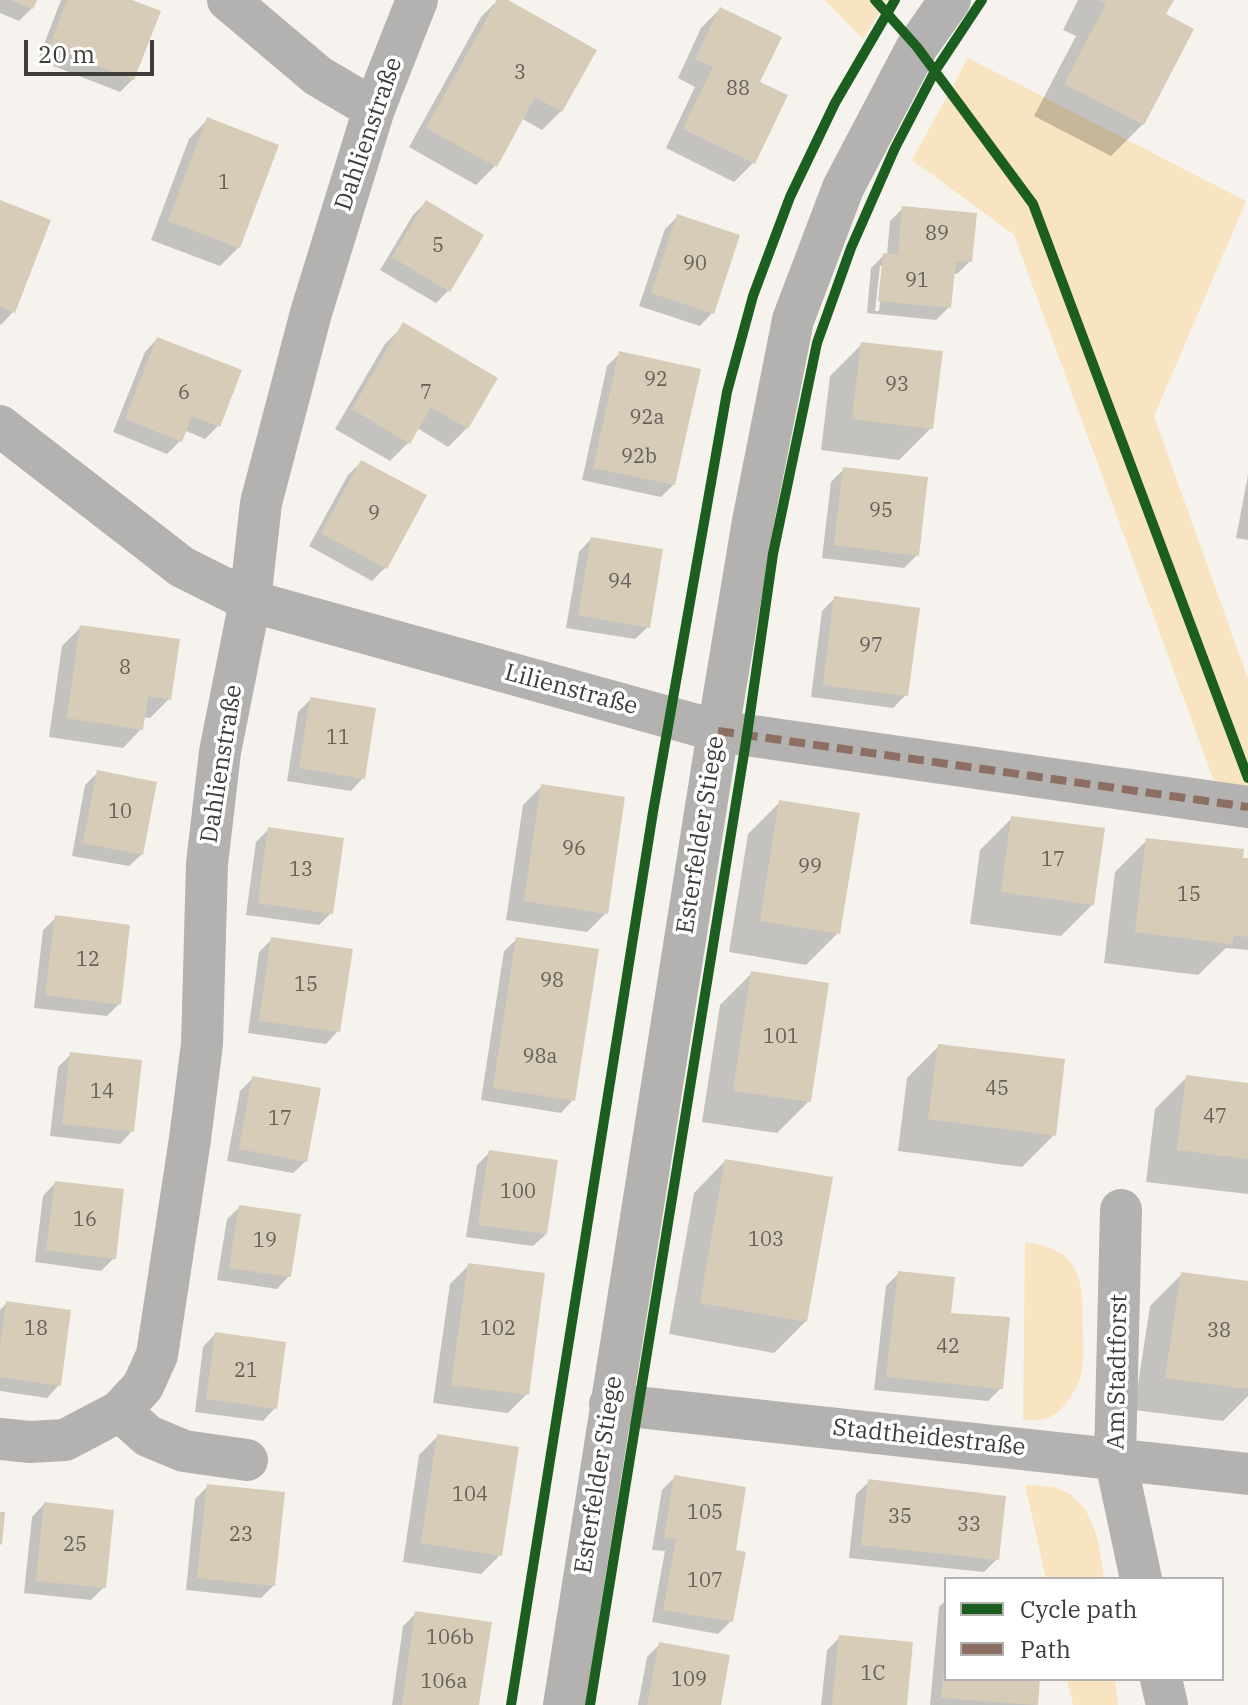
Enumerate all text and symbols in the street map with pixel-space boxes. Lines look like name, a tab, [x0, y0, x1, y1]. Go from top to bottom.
scale bar	[28, 24, 158, 74]
text: 20 m	[38, 38, 95, 70]
street label: Dahlienstraße	[329, 54, 409, 214]
house number: 3	[514, 61, 526, 85]
house number: 88	[726, 77, 750, 101]
house number: 1	[218, 171, 230, 195]
house number: 89	[925, 222, 949, 246]
house number: 5	[432, 234, 444, 258]
house number: 90	[683, 252, 707, 276]
house number: 91	[905, 269, 929, 293]
house number: 92	[644, 368, 668, 392]
house number: 93	[885, 373, 909, 397]
house number: 6	[178, 381, 190, 405]
house number: 7	[420, 381, 432, 405]
house number: 92a	[630, 406, 664, 430]
house number: 92b	[621, 445, 657, 469]
house number: 95	[869, 499, 893, 523]
house number: 9	[368, 502, 380, 526]
house number: 94	[608, 570, 632, 594]
house number: 97	[859, 634, 883, 658]
house number: 8	[119, 656, 131, 680]
street label: Lilienstraße	[501, 658, 641, 722]
street label: Dahlienstraße	[195, 683, 249, 845]
house number: 11	[326, 726, 350, 750]
street label: Esterfelder Stiege	[671, 734, 731, 936]
house number: 10	[108, 800, 132, 824]
house number: 96	[562, 837, 586, 861]
house number: 17	[1041, 848, 1065, 872]
house number: 99	[798, 855, 822, 879]
house number: 13	[289, 858, 313, 882]
house number: 15	[1177, 883, 1201, 907]
house number: 12	[76, 948, 100, 972]
house number: 98	[540, 969, 564, 993]
house number: 15	[294, 973, 318, 997]
house number: 101	[763, 1025, 799, 1049]
house number: 98a	[523, 1045, 557, 1069]
house number: 45	[985, 1077, 1009, 1101]
house number: 14	[90, 1080, 114, 1104]
house number: 47	[1203, 1105, 1227, 1129]
house number: 17	[268, 1107, 292, 1131]
house number: 100	[500, 1180, 536, 1204]
house number: 16	[73, 1208, 97, 1232]
house number: 103	[748, 1228, 784, 1252]
house number: 19	[253, 1229, 277, 1253]
street label: Am Stadtforst	[1102, 1294, 1134, 1450]
house number: 18	[24, 1317, 48, 1341]
house number: 102	[480, 1317, 516, 1341]
house number: 38	[1207, 1319, 1231, 1343]
house number: 42	[936, 1335, 960, 1359]
house number: 21	[234, 1359, 258, 1383]
street label: Esterfelder Stiege	[569, 1374, 629, 1576]
street label: Stadtheidestraße	[831, 1414, 1027, 1462]
house number: 104	[452, 1483, 488, 1507]
house number: 105	[687, 1501, 723, 1525]
house number: 35	[888, 1505, 912, 1529]
house number: 33	[957, 1513, 981, 1537]
house number: 23	[229, 1523, 253, 1547]
house number: 25	[63, 1533, 87, 1557]
house number: 107	[687, 1569, 723, 1593]
legend	[944, 1577, 1224, 1681]
text: Cycle path	[1020, 1593, 1137, 1625]
house number: 106b	[426, 1626, 474, 1650]
text: Path	[1020, 1633, 1071, 1665]
house number: 1C	[861, 1662, 885, 1686]
house number: 109	[671, 1668, 707, 1692]
house number: 106a	[421, 1670, 467, 1694]

